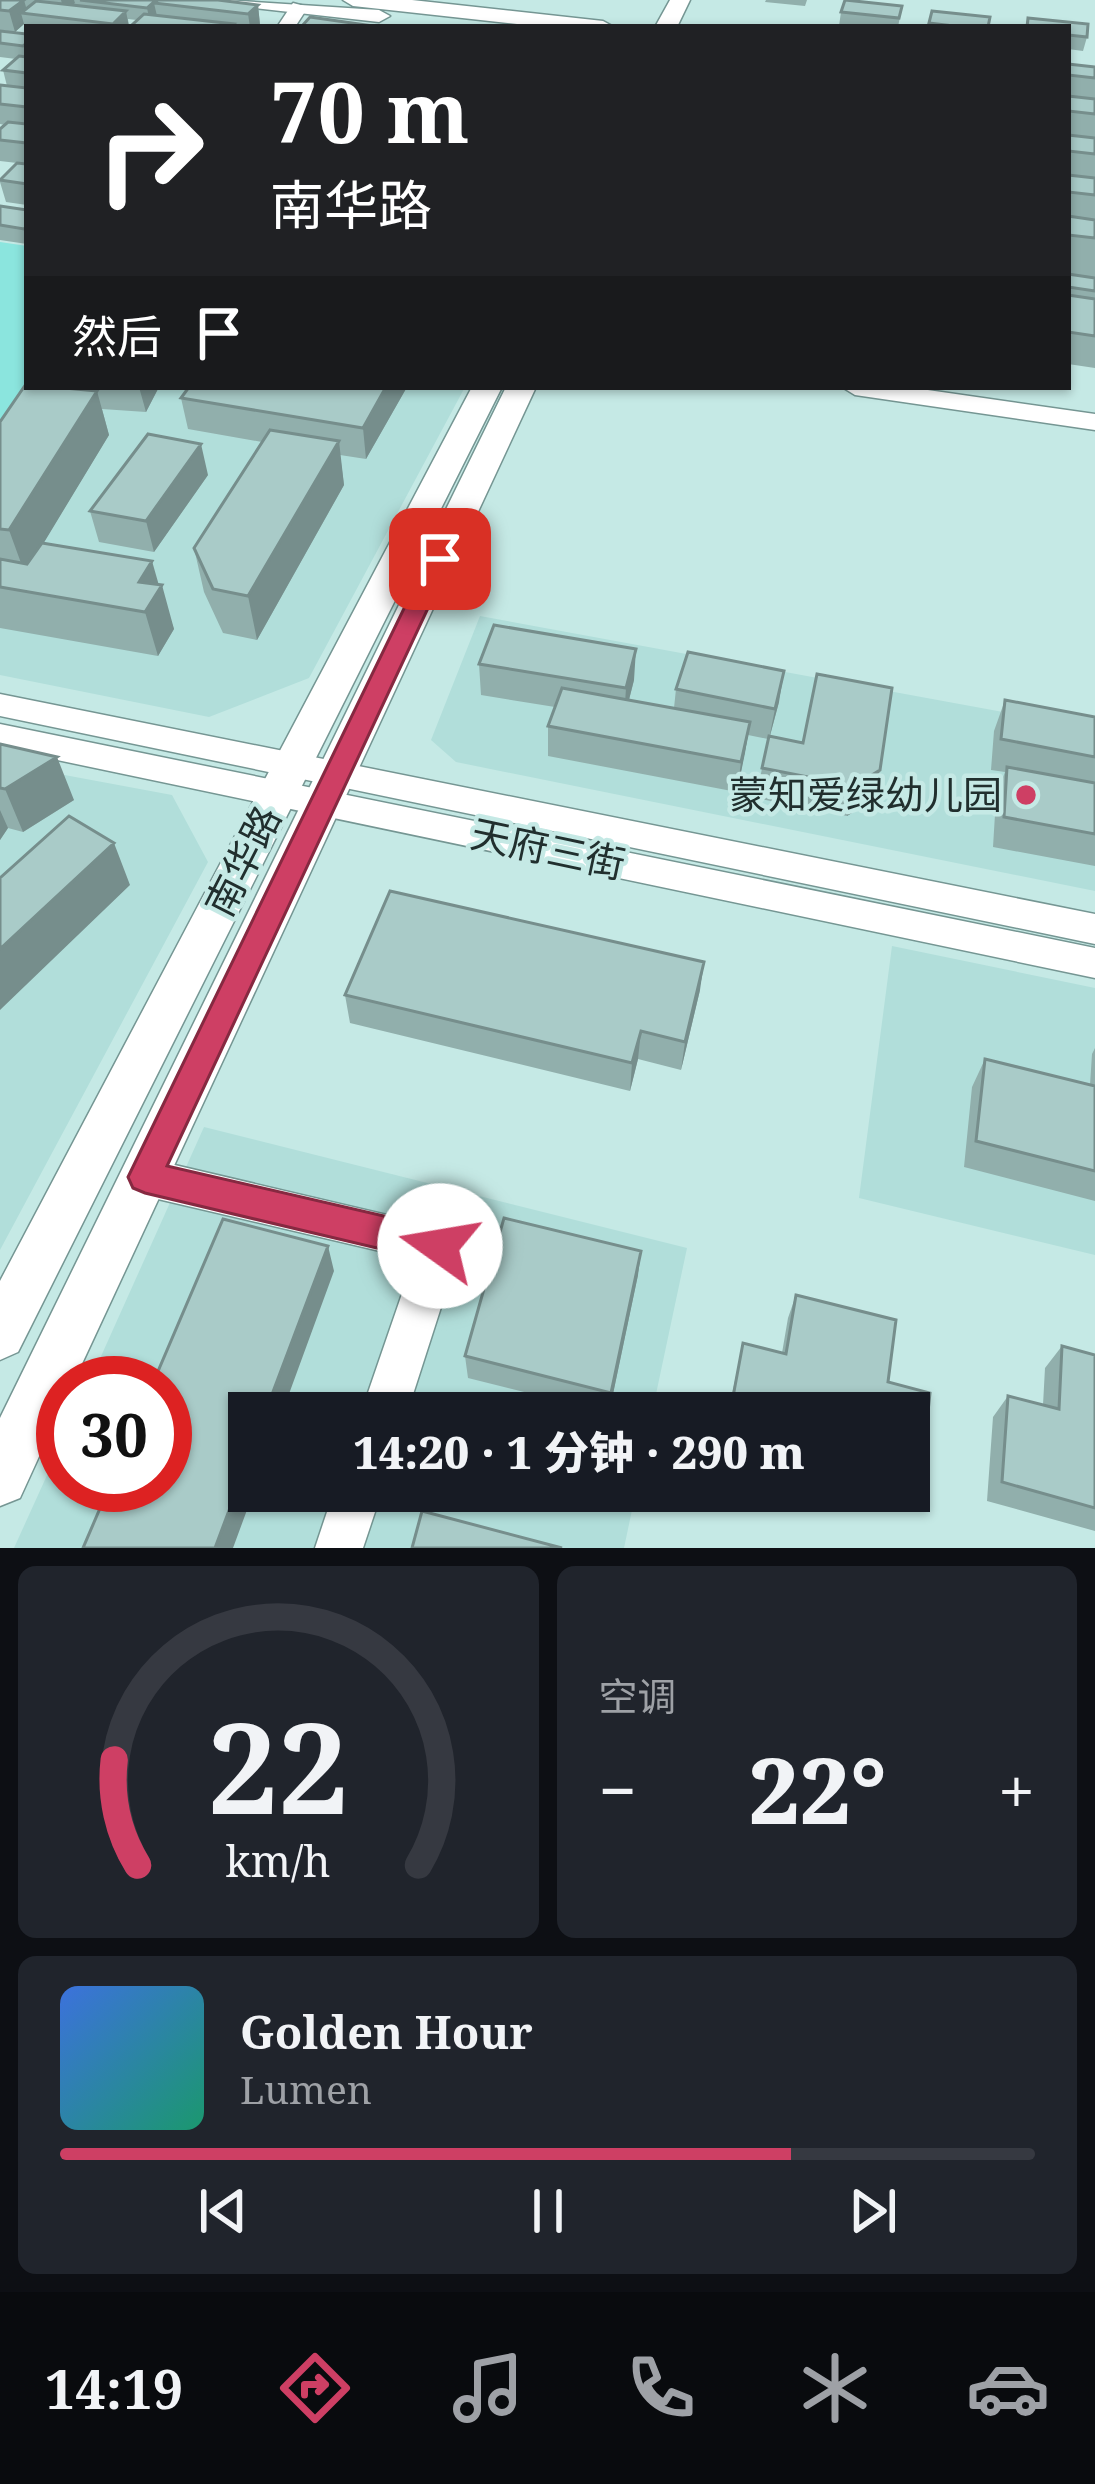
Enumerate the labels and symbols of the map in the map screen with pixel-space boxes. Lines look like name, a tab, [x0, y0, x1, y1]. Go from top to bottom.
pin	[389, 508, 491, 610]
place label: 蒙知爱绿幼儿园	[729, 767, 1002, 820]
marker: 蒙知爱绿幼儿园	[1013, 782, 1039, 808]
street label: 南华路	[191, 796, 292, 924]
street label: 天府三街	[466, 805, 630, 890]
position arrow	[377, 1183, 503, 1309]
speed limit sign: 30	[36, 1356, 192, 1512]

